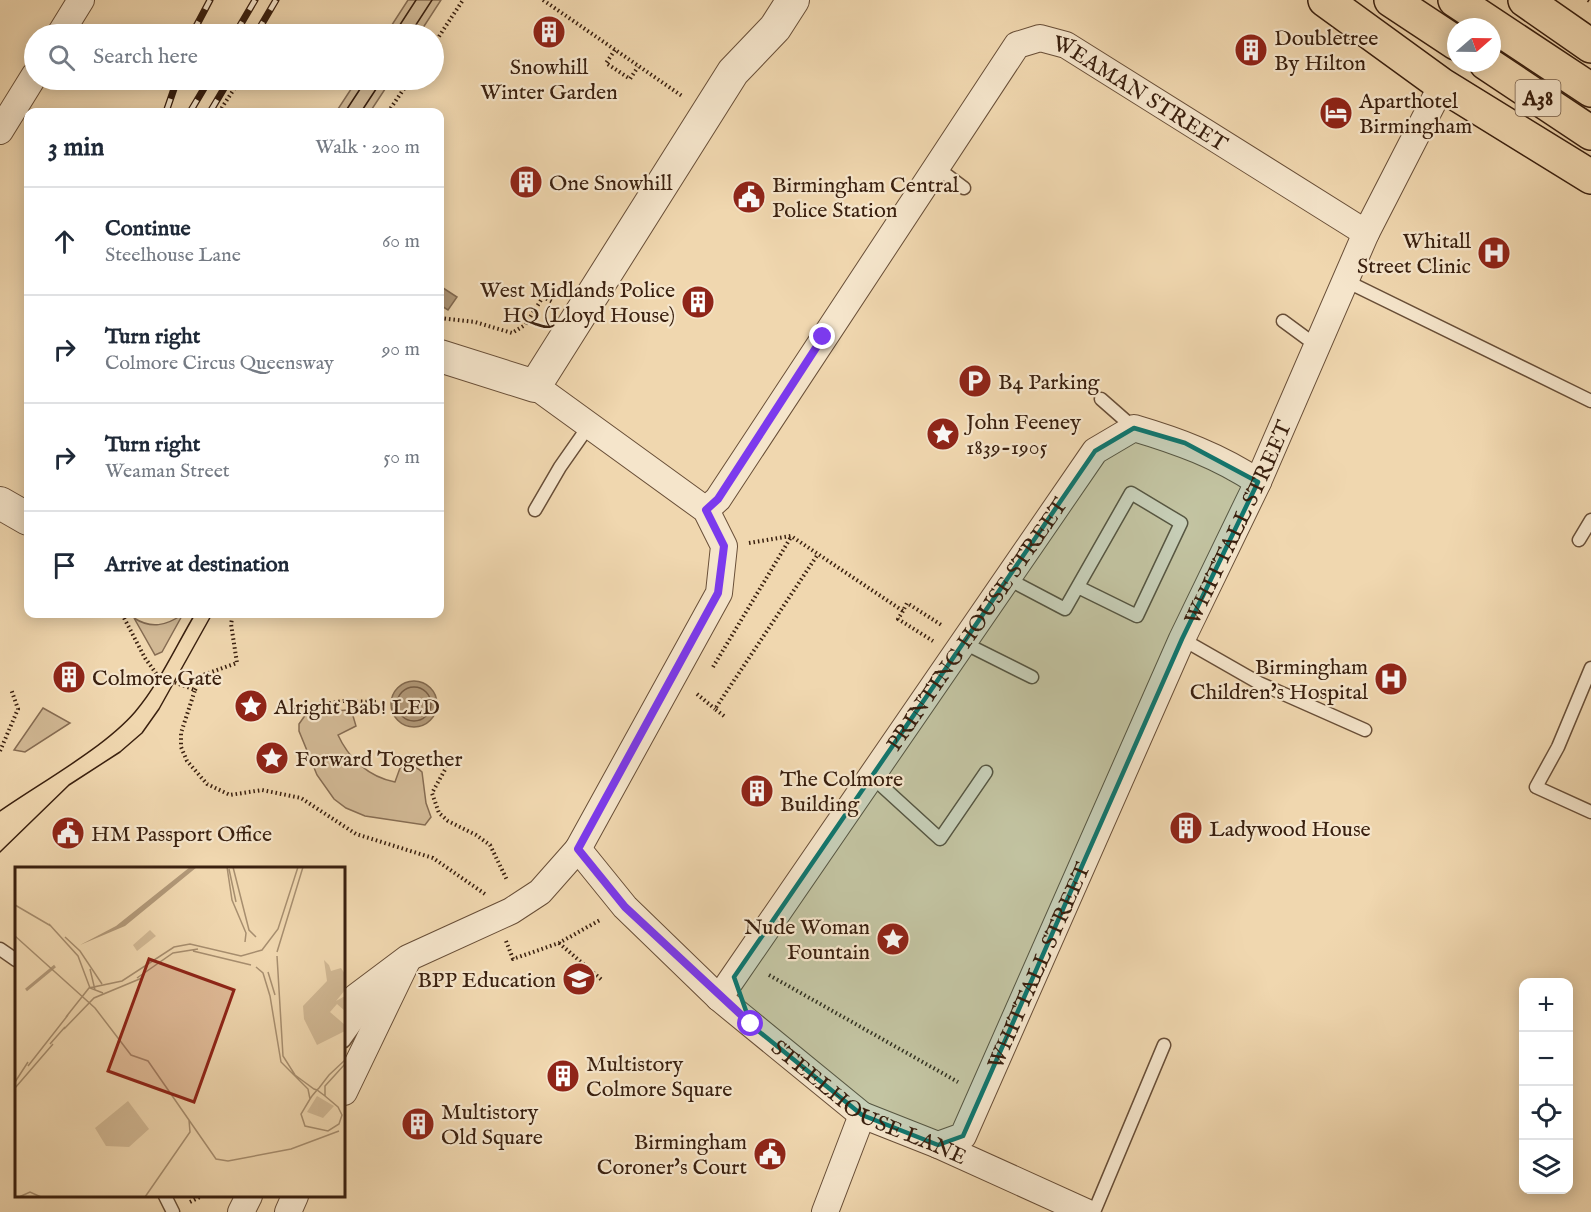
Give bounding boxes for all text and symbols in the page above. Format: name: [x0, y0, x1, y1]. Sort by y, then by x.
building icon: Snowhill Winter Garden: [531, 14, 567, 50]
north arrow: [1447, 18, 1501, 72]
search box: [24, 24, 444, 90]
place label: Doubletree By Hilton: [1274, 25, 1378, 78]
street label: WEAMAN STREET: [1050, 30, 1232, 159]
building icon: Doubletree By Hilton: [1233, 32, 1269, 68]
icon: search: [45, 41, 78, 74]
text: Search here: [93, 43, 198, 71]
place label: Snowhill Winter Garden: [480, 54, 618, 107]
road number: A38: [1516, 80, 1560, 116]
place label: Aparthotel Birmingham: [1358, 88, 1472, 141]
hotel icon: Aparthotel Birmingham: [1318, 95, 1354, 131]
text: 3 min: [48, 131, 104, 164]
text: Walk · 200 m: [315, 135, 420, 160]
building icon: One Snowhill: [508, 164, 544, 200]
place label: One Snowhill: [549, 170, 672, 198]
place label: Birmingham Central Police Station: [772, 172, 959, 225]
public building icon: Birmingham Central Police Station: [731, 179, 767, 215]
text: Continue: [105, 215, 191, 243]
icon: ahead: [48, 225, 81, 258]
place label: Whitall Street Clinic: [1357, 228, 1471, 281]
text: 60 m: [382, 229, 420, 254]
hospital icon: Whitall Street Clinic: [1476, 235, 1512, 271]
text: Steelhouse Lane: [105, 243, 241, 268]
place label: West Midlands Police HQ (Lloyd House): [480, 277, 675, 330]
building icon: West Midlands Police HQ (Lloyd House): [680, 284, 716, 320]
text: Turn right: [105, 323, 200, 351]
route end: [809, 323, 835, 349]
icon: right: [48, 333, 81, 366]
text: 90 m: [382, 337, 420, 362]
text: Colmore Circus Queensway: [105, 351, 334, 376]
parking icon: B4 Parking: [957, 363, 993, 399]
place label: B4 Parking: [998, 369, 1101, 397]
place label: John Feeney 1839-1905: [963, 409, 1081, 462]
place icon: John Feeney 1839-1905: [925, 416, 961, 452]
street label: WHITTALL STREET: [1179, 416, 1299, 630]
text: Turn right: [105, 431, 200, 459]
icon: right: [48, 441, 81, 474]
text: 50 m: [383, 445, 420, 470]
text: Weaman Street: [105, 459, 230, 484]
street label: PRINTING HOUSE STREET: [881, 493, 1075, 757]
icon: arrive: [48, 549, 81, 582]
text: Arrive at destination: [105, 551, 289, 579]
place label: Birmingham Children's Hospital: [1190, 654, 1368, 707]
building icon: Colmore Gate: [51, 659, 87, 695]
hospital icon: Birmingham Children's Hospital: [1373, 661, 1409, 697]
place label: Colmore Gate: [92, 665, 222, 693]
place icon: Alright Bab! LED: [233, 688, 269, 724]
place label: Alright Bab! LED: [273, 694, 440, 722]
place icon: Forward Together: [254, 740, 290, 776]
place label: Forward Together: [295, 746, 463, 774]
place label: The Colmore Building: [780, 766, 903, 819]
building icon: The Colmore Building: [739, 773, 775, 809]
building icon: Ladywood House: [1168, 810, 1204, 846]
public building icon: HM Passport Office: [50, 815, 86, 851]
place label: Ladywood House: [1209, 816, 1371, 844]
place label: HM Passport Office: [91, 821, 272, 849]
street label: WHITTALL STREET: [982, 859, 1098, 1074]
inset map: [15, 867, 345, 1197]
place label: Nude Woman Fountain: [744, 914, 870, 967]
place icon: Nude Woman Fountain: [875, 921, 911, 957]
school or university icon: BPP Education: [561, 961, 597, 997]
place label: BPP Education: [417, 967, 556, 995]
map controls: [1519, 978, 1573, 1194]
button: +: [1519, 978, 1573, 1032]
route start: [737, 1010, 763, 1036]
button: −: [1519, 1032, 1573, 1086]
street label: STEELHOUSE LANE: [765, 1034, 971, 1172]
place label: Multistory Colmore Square: [586, 1051, 732, 1104]
building icon: Multistory Colmore Square: [545, 1058, 581, 1094]
button: locate: [1519, 1086, 1573, 1140]
place label: Multistory Old Square: [441, 1099, 543, 1152]
building icon: Multistory Old Square: [400, 1106, 436, 1142]
place label: Birmingham Coroner's Court: [597, 1129, 747, 1182]
public building icon: Birmingham Coroner's Court: [752, 1136, 788, 1172]
button: layers: [1519, 1140, 1573, 1194]

